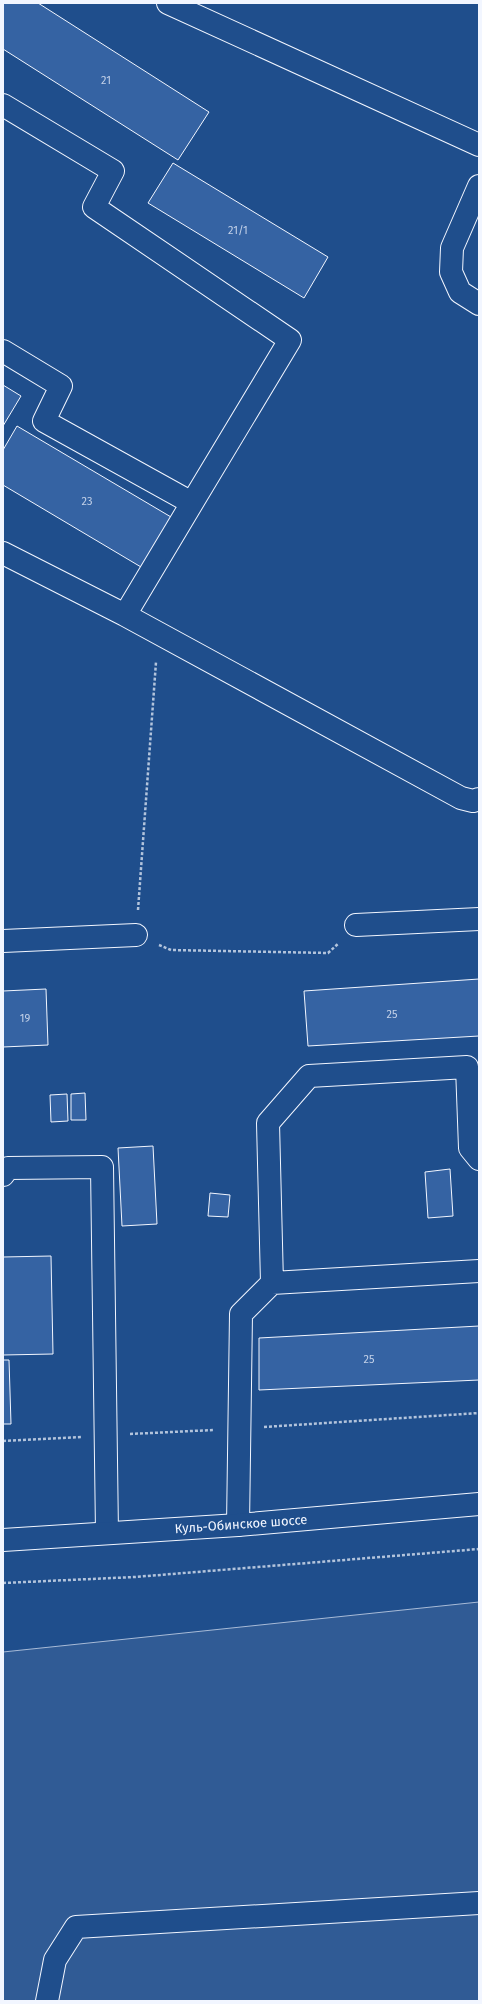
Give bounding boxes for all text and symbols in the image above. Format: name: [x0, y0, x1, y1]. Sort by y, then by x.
house number: 21: [101, 74, 111, 87]
house number: 21/1: [228, 224, 248, 237]
house number: 23: [82, 495, 92, 508]
house number: 25: [387, 1008, 398, 1021]
house number: 19: [20, 1012, 30, 1025]
house number: 25: [364, 1353, 375, 1366]
street label: Куль-Обинское шоссе: [174, 1512, 308, 1536]

